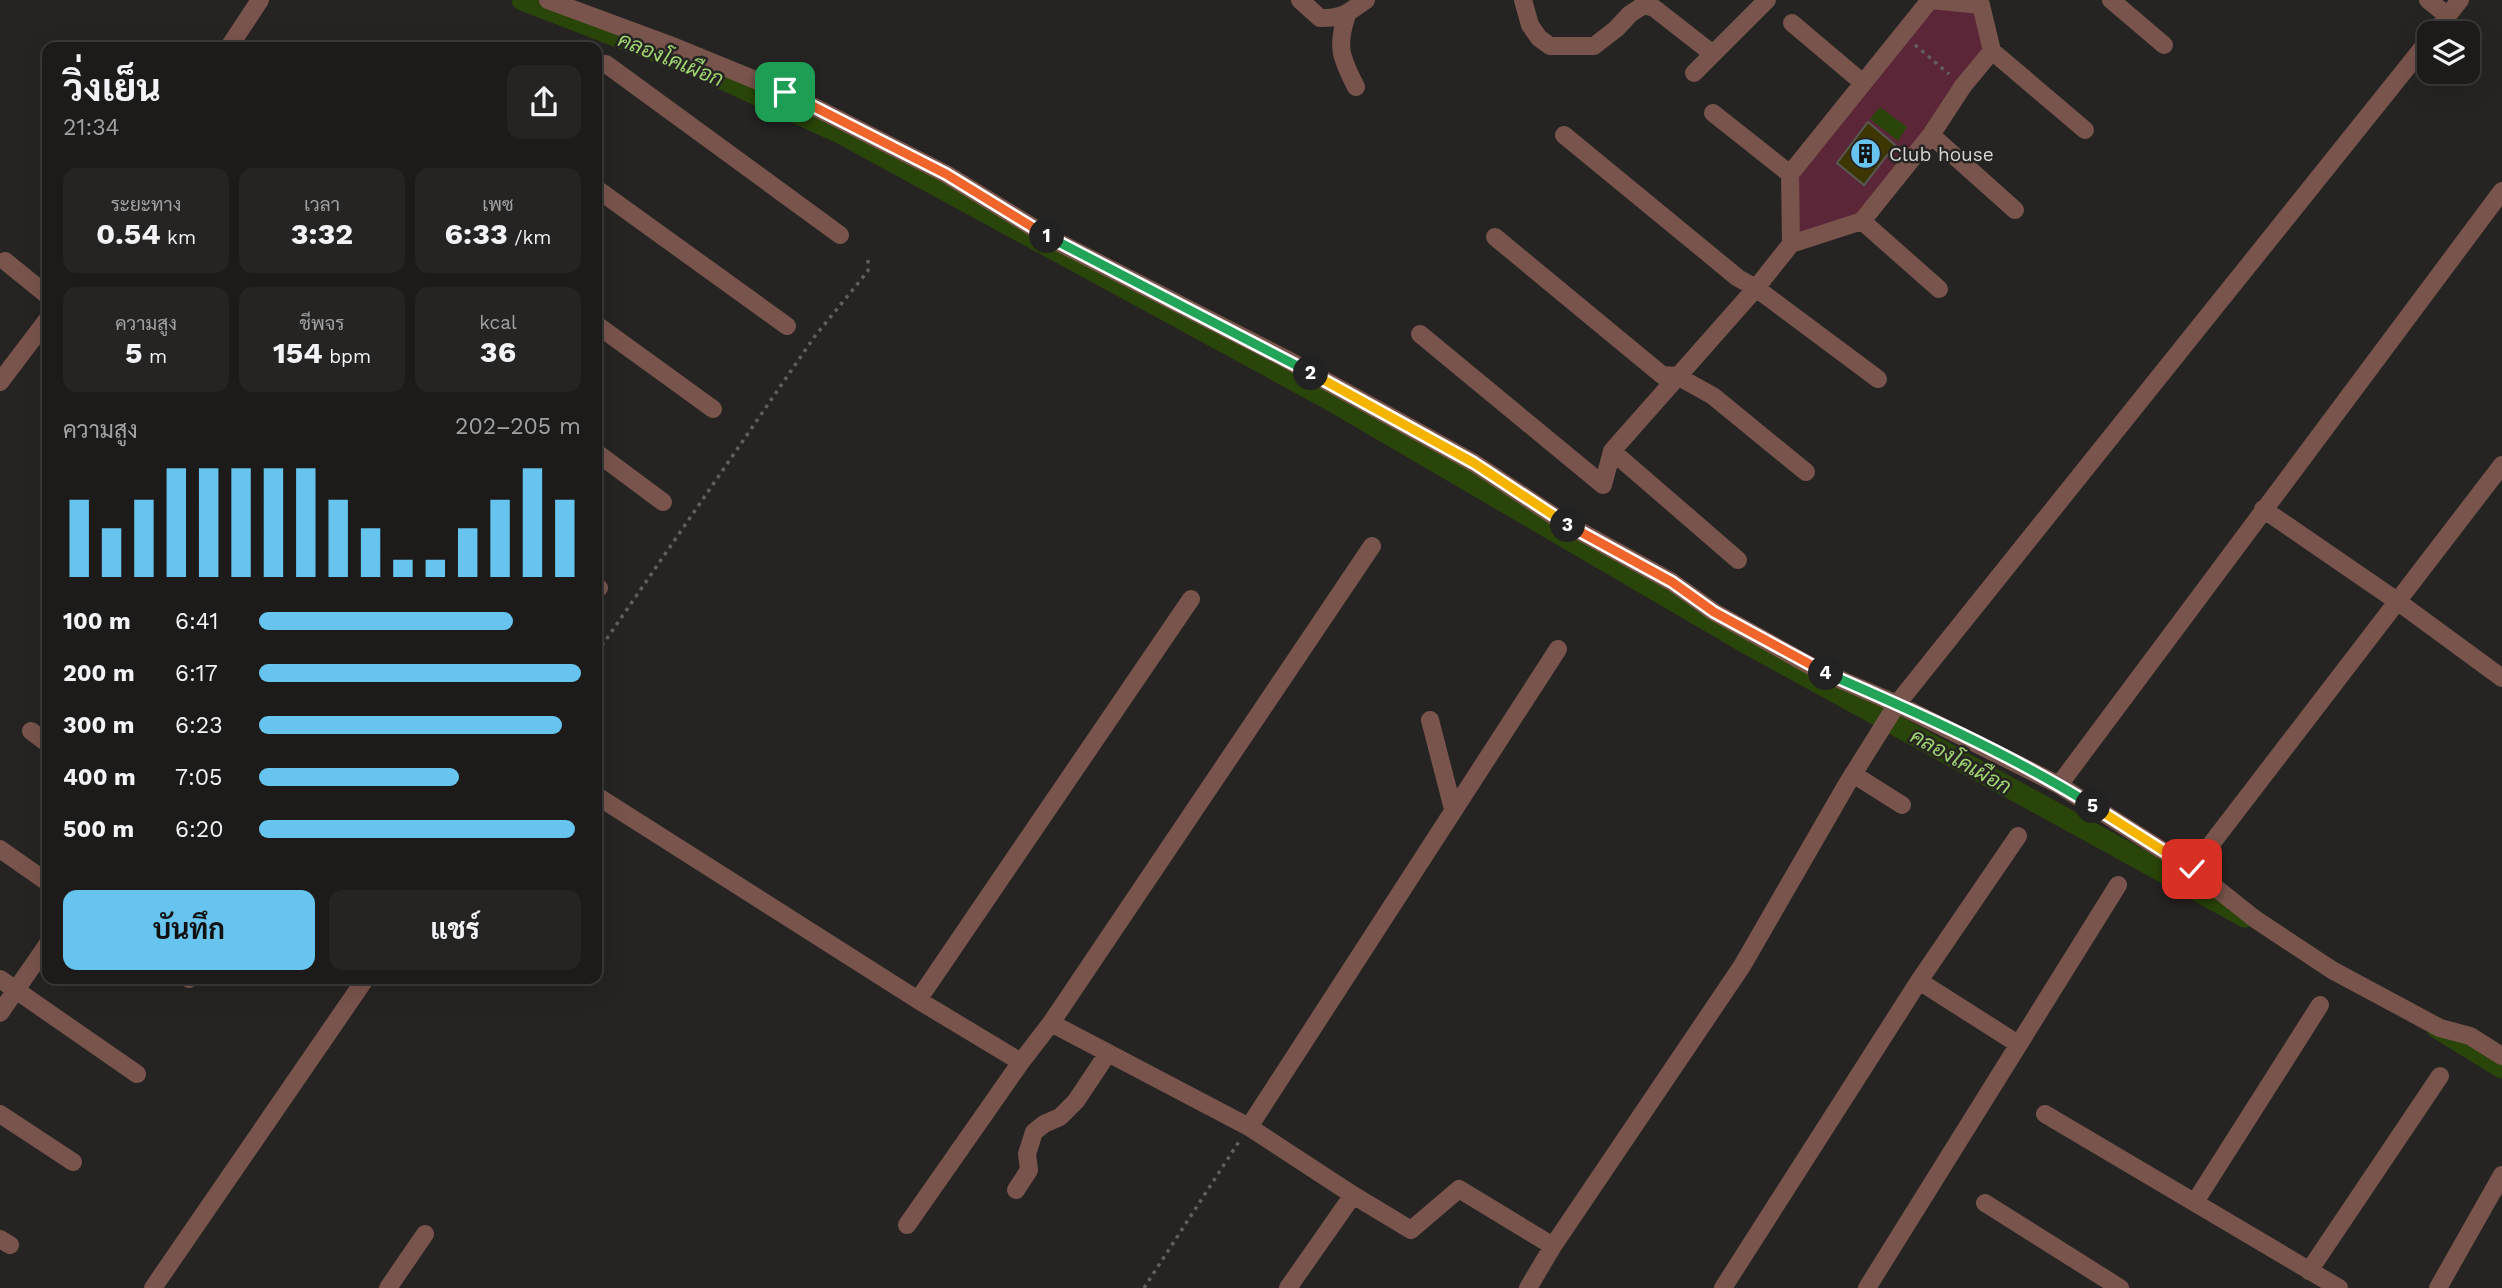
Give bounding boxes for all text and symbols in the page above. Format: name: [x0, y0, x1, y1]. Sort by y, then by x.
map controls: [2417, 21, 2480, 84]
button: layers: [2417, 21, 2480, 84]
water label: คลองโคเผือก: [615, 27, 727, 91]
pin: [755, 62, 815, 122]
button: share: [507, 65, 581, 139]
text: วิ่งเย็น: [63, 66, 161, 110]
icon: arrive: [766, 73, 804, 111]
text: 21:34: [63, 114, 120, 141]
building icon: Club house: [1849, 137, 1883, 171]
place label: Club house: [1889, 143, 1994, 166]
text: ระยะทาง: [111, 193, 181, 216]
text: เวลา: [304, 193, 340, 216]
text: เพซ: [482, 193, 514, 216]
text: 0.54: [96, 216, 161, 251]
text: 3:32: [291, 216, 353, 251]
text: 6:33: [445, 216, 508, 251]
pin: 1: [1030, 218, 1064, 254]
text: 1: [1042, 224, 1051, 247]
text: km: [161, 226, 196, 249]
text: /km: [508, 226, 551, 249]
text: kcal: [479, 311, 517, 334]
text: ความสูง: [115, 312, 177, 335]
text: ชีพจร: [300, 312, 344, 335]
text: 36: [480, 334, 516, 369]
text: 5: [125, 335, 142, 370]
text: 154: [273, 335, 323, 370]
text: m: [142, 345, 167, 368]
text: bpm: [323, 345, 371, 368]
pin: 2: [1294, 356, 1328, 390]
text: 2: [1305, 361, 1316, 384]
text: 202–205 m: [455, 413, 581, 440]
text: ความสูง: [63, 417, 138, 444]
pin: 3: [1550, 508, 1586, 542]
text: 3: [1562, 513, 1573, 536]
text: 100 m: [63, 608, 131, 635]
text: 6:41: [175, 608, 218, 635]
pin: 4: [1808, 656, 1843, 690]
text: 200 m: [63, 660, 135, 687]
text: 6:17: [175, 660, 218, 687]
text: 4: [1819, 661, 1832, 684]
text: 300 m: [63, 712, 134, 739]
text: 6:23: [175, 712, 223, 739]
water label: คลองโคเผือก: [1906, 723, 2016, 799]
text: 400 m: [63, 764, 136, 791]
text: 7:05: [175, 764, 222, 791]
pin: 5: [2076, 788, 2110, 824]
text: 5: [2087, 794, 2098, 817]
text: 500 m: [63, 816, 134, 843]
text: 6:20: [175, 816, 224, 843]
pin: [2162, 839, 2222, 899]
icon: check: [2173, 850, 2211, 888]
button: บันทึก: [63, 890, 315, 970]
button: แชร์: [329, 890, 581, 970]

